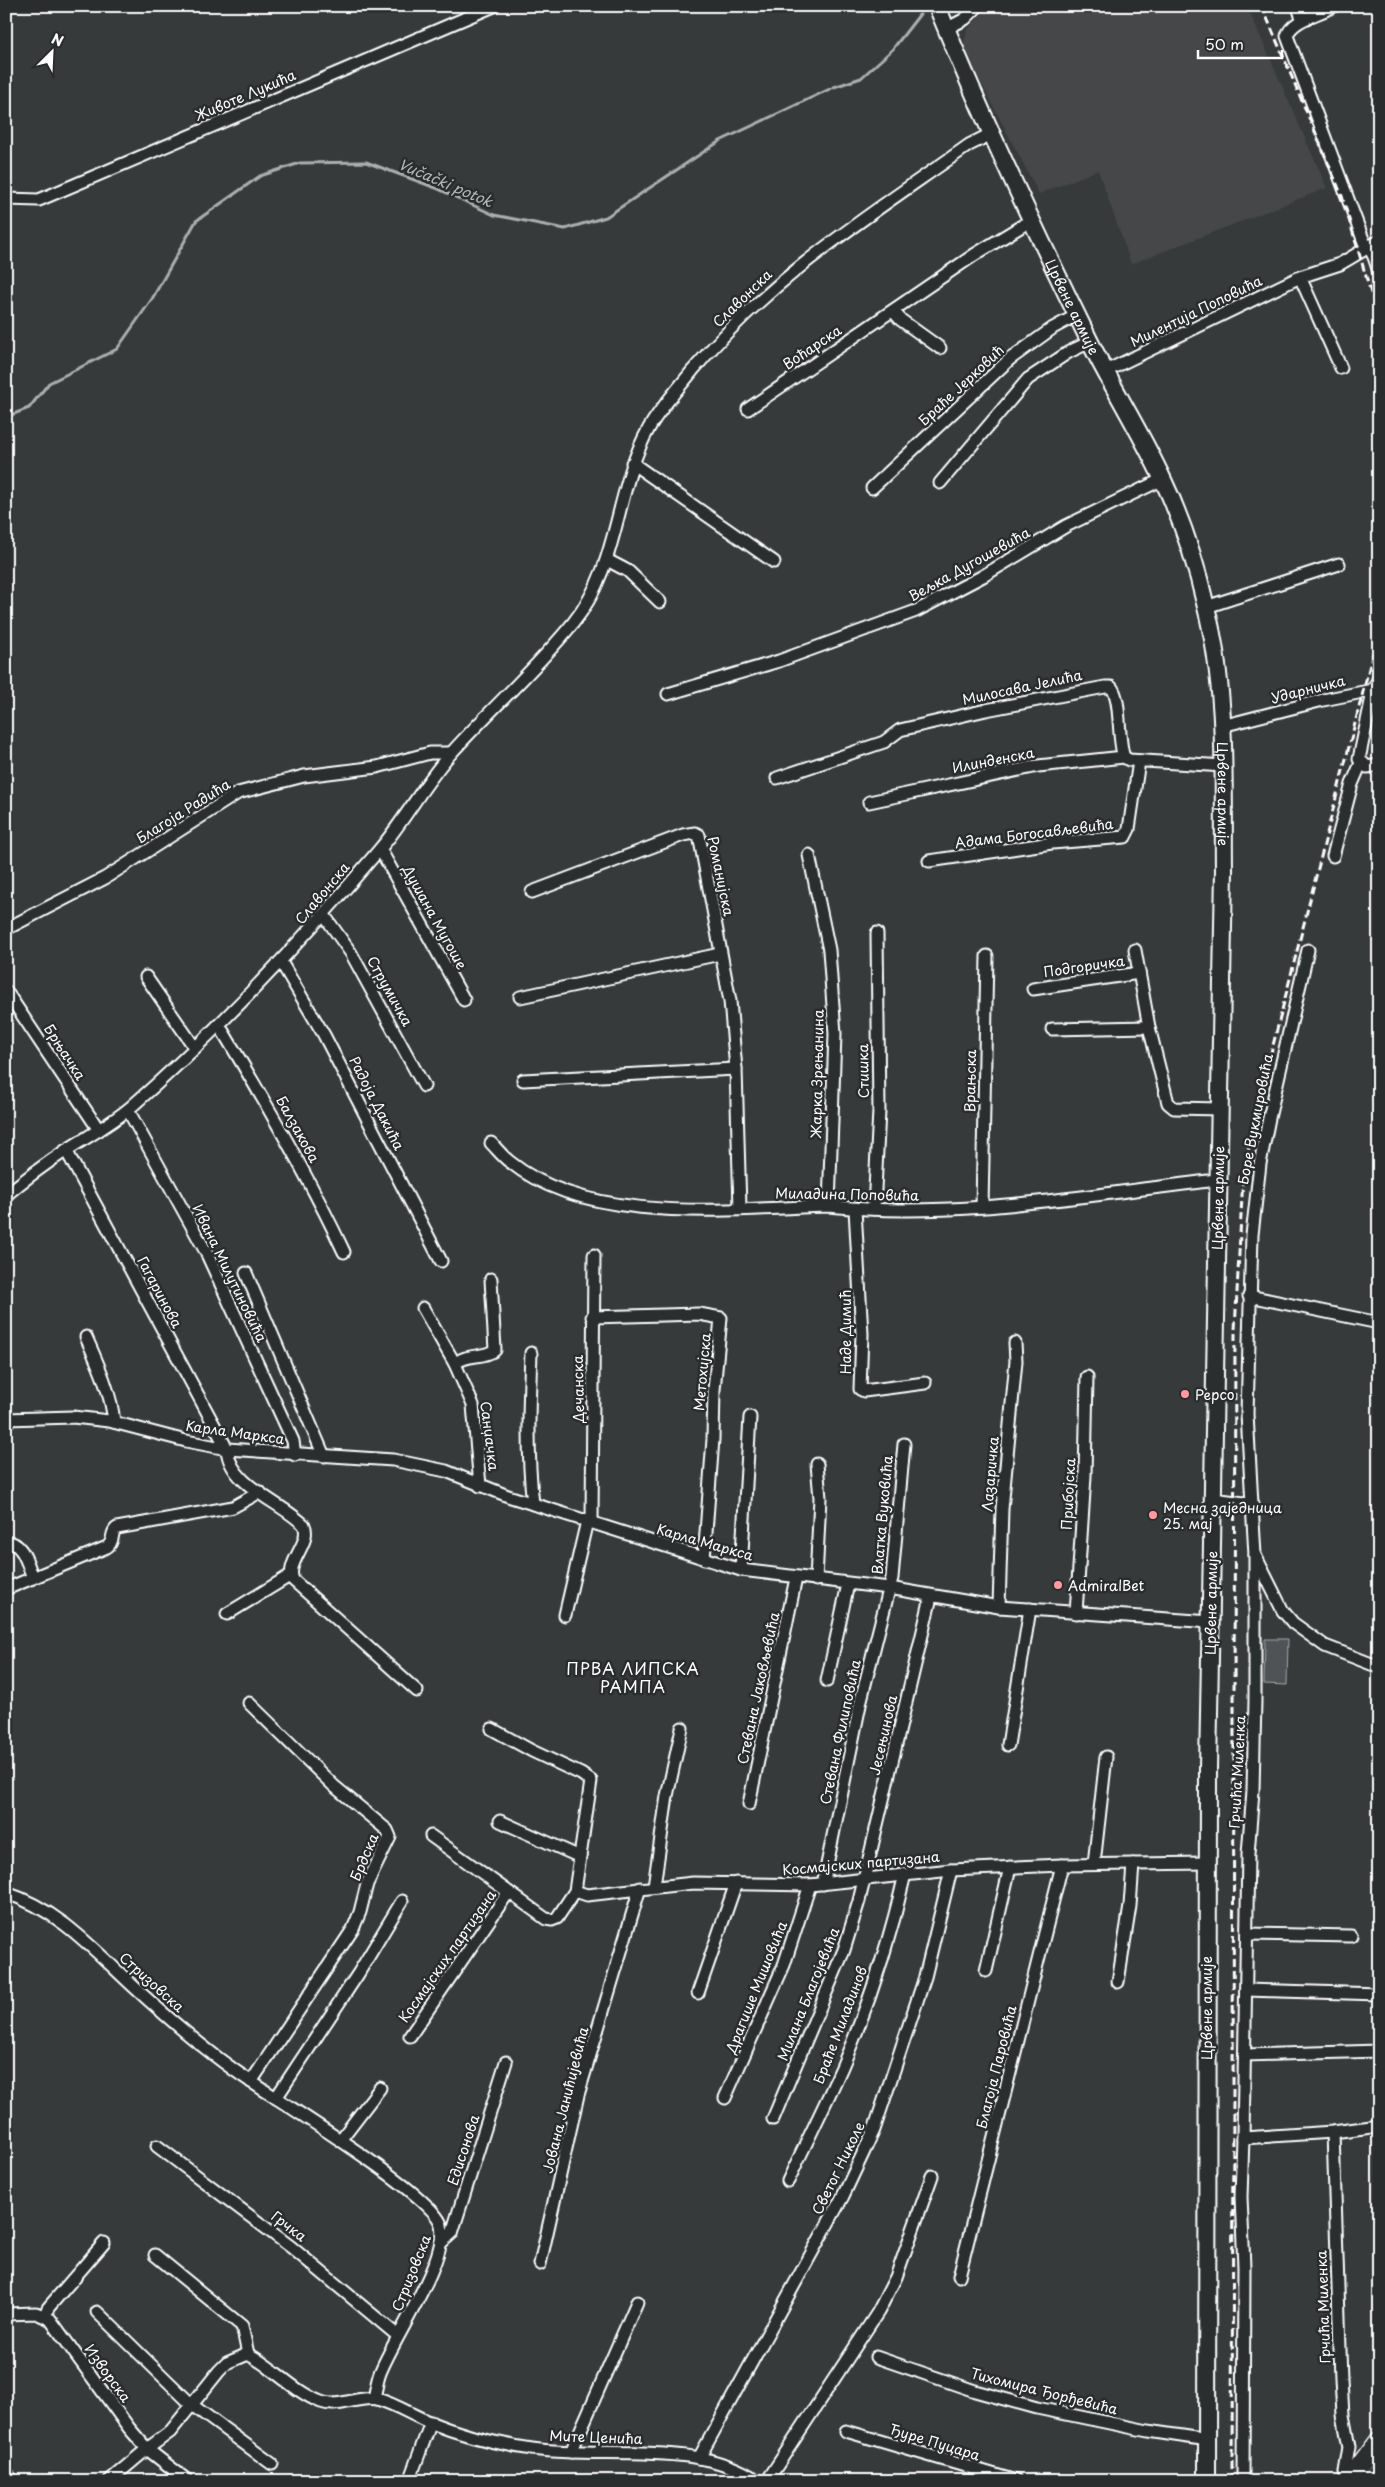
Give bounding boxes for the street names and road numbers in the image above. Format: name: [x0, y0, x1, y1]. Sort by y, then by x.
street label: Животе Лукића: [191, 64, 299, 126]
street label: Црвене армије: [1041, 255, 1105, 358]
street label: Славонска: [708, 264, 777, 332]
street label: Милентија Поповића: [1127, 270, 1266, 352]
street label: Воћарска: [778, 319, 846, 374]
street label: Браће Јерковић: [914, 340, 1008, 430]
street label: Вељка Дугошевића: [904, 522, 1034, 606]
street label: Милосава Јелића: [960, 664, 1084, 710]
street label: Ударничка: [1269, 670, 1347, 708]
street label: Илинденска: [950, 742, 1036, 778]
street label: Црвене армије: [1213, 742, 1234, 846]
street label: Благоја Радића: [132, 774, 234, 848]
street label: Адама Богосављевића: [954, 813, 1115, 853]
street label: Романијска: [702, 834, 740, 918]
street label: Славонска: [290, 857, 354, 929]
street label: Душана Мугоше: [397, 860, 473, 973]
street label: Подгоричка: [1042, 950, 1126, 982]
street label: Струмичка: [362, 952, 418, 1030]
street label: Жарка Зрењанина: [805, 1009, 829, 1139]
street label: Брњачка: [39, 1020, 91, 1084]
street label: Стишка: [852, 1043, 874, 1098]
street label: Врањска: [959, 1049, 981, 1113]
street label: Радоја Дакића: [344, 1052, 410, 1154]
street label: Боре Вукмировића: [1232, 1052, 1278, 1186]
street label: Балзакова: [271, 1092, 325, 1166]
street label: Црвене армије: [1207, 1146, 1229, 1250]
street label: Миладина Поповића: [775, 1182, 919, 1206]
street label: Ивана Милутиновића: [187, 1200, 273, 1346]
street label: Гагаринова: [132, 1252, 188, 1332]
street label: Наде Димић: [835, 1290, 856, 1374]
street label: Метохијска: [688, 1332, 716, 1412]
street label: Дечанска: [567, 1355, 589, 1424]
street label: Санџачка: [475, 1400, 505, 1472]
street label: Карла Маркса: [184, 1415, 286, 1449]
street label: Лазаричка: [976, 1435, 1004, 1512]
street label: Влатка Вуковића: [866, 1454, 898, 1576]
street label: Прибојска: [1056, 1457, 1080, 1530]
street label: Карла Маркса: [654, 1518, 756, 1566]
street label: Црвене армије: [1200, 1551, 1222, 1655]
street label: Стевана Јаковљевића: [732, 1610, 784, 1766]
street label: Стевана Филиповића: [814, 1657, 866, 1806]
street label: Јесењинова: [864, 1693, 902, 1777]
street label: Грчића Миленка: [1224, 1715, 1250, 1829]
street label: Брдска: [345, 1830, 383, 1884]
street label: Космајских партизана: [781, 1846, 941, 1880]
street label: Космајских партизана: [393, 1885, 501, 2027]
street label: Драгише Мишовића: [719, 1918, 792, 2057]
street label: Милана Благојевића: [772, 1924, 844, 2064]
street label: Стризовска: [115, 1947, 189, 2017]
street label: Црвене армије: [1196, 1956, 1217, 2060]
street label: Браће Миладинов: [808, 1963, 872, 2087]
street label: Благоја Паровића: [971, 2003, 1022, 2131]
street label: Јована Јанићијевића: [537, 2024, 593, 2176]
street label: Едисонова: [442, 2112, 484, 2188]
street label: Светог Николе: [806, 2118, 870, 2218]
street label: Грчка: [267, 2206, 311, 2246]
street label: Стризовска: [386, 2231, 436, 2314]
street label: Грчића Миленка: [1311, 2250, 1335, 2364]
street label: Изворска: [80, 2340, 136, 2407]
street label: Тихомира Ђорђевића: [968, 2363, 1120, 2420]
street label: Ђуре Пуцара: [887, 2418, 983, 2466]
street label: Мите Ценића: [549, 2425, 643, 2449]

